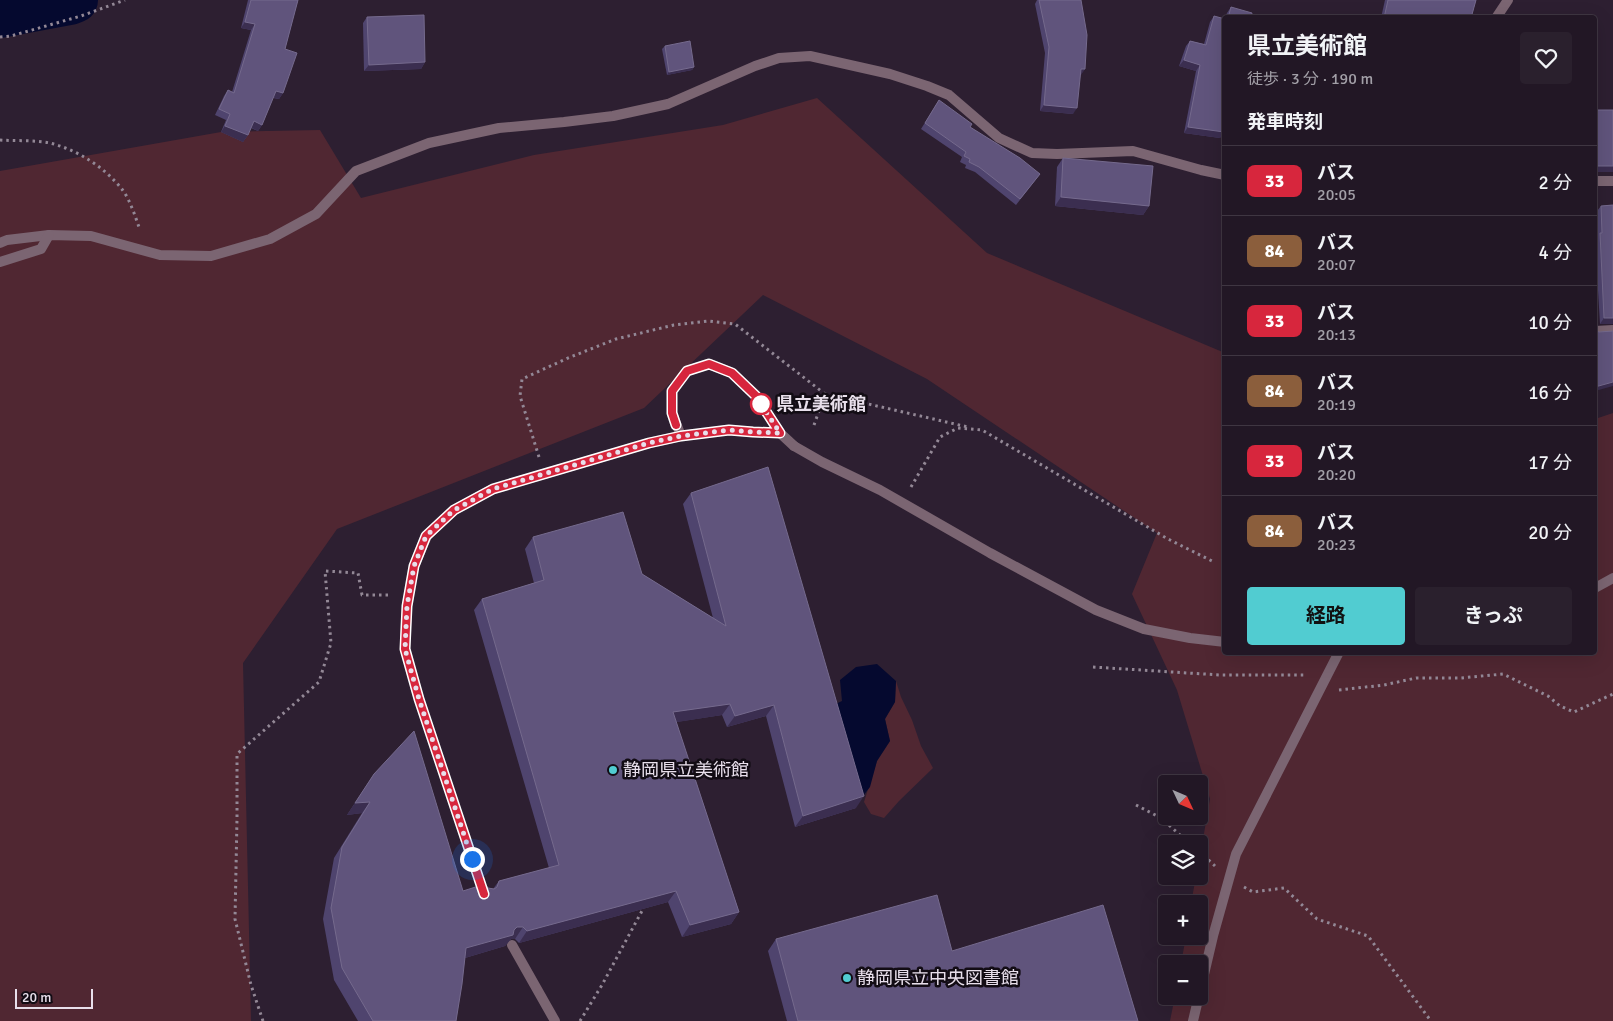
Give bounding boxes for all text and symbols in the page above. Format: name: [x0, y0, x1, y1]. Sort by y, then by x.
text: 県立美術館: [1247, 31, 1367, 61]
button: heart: [1520, 32, 1572, 84]
text: 徒歩 · 3 分 · 190 m: [1247, 69, 1373, 89]
text: 発車時刻: [1247, 110, 1323, 134]
text: バス: [1317, 161, 1355, 185]
text: 33: [1265, 170, 1284, 192]
text: 2 分: [1539, 171, 1572, 195]
text: 20:05: [1317, 185, 1356, 205]
text: バス: [1317, 231, 1355, 255]
text: 84: [1265, 240, 1284, 262]
text: 4 分: [1539, 241, 1572, 265]
text: 20:07: [1317, 255, 1356, 275]
text: バス: [1317, 301, 1355, 325]
text: 33: [1265, 310, 1284, 332]
text: 10 分: [1528, 311, 1572, 335]
text: 20:13: [1317, 325, 1356, 345]
text: バス: [1317, 371, 1355, 395]
text: 84: [1265, 380, 1284, 402]
text: 16 分: [1528, 381, 1572, 405]
marker: 県立美術館: [750, 393, 772, 415]
place label: 県立美術館: [776, 393, 866, 415]
text: 20:19: [1317, 395, 1356, 415]
text: バス: [1317, 441, 1355, 465]
text: 33: [1265, 450, 1284, 472]
text: 17 分: [1528, 451, 1572, 475]
text: 20:20: [1317, 465, 1356, 485]
text: バス: [1317, 511, 1355, 535]
text: 84: [1265, 520, 1284, 542]
text: 20 分: [1528, 521, 1572, 545]
text: 20:23: [1317, 535, 1356, 555]
button: 経路: [1247, 587, 1405, 645]
button: きっぷ: [1415, 587, 1572, 645]
place label: 静岡県立美術館: [623, 759, 749, 781]
marker: 静岡県立美術館: [607, 764, 619, 776]
north arrow: [1158, 775, 1208, 825]
map controls: [1158, 775, 1208, 1005]
button: layers: [1158, 835, 1208, 885]
your location: [460, 847, 485, 872]
button: +: [1158, 895, 1208, 945]
button: −: [1158, 955, 1208, 1005]
place label: 静岡県立中央図書館: [857, 967, 1019, 989]
marker: 静岡県立中央図書館: [841, 972, 853, 984]
scale bar: [15, 986, 92, 1009]
text: 20 m: [22, 989, 51, 1006]

